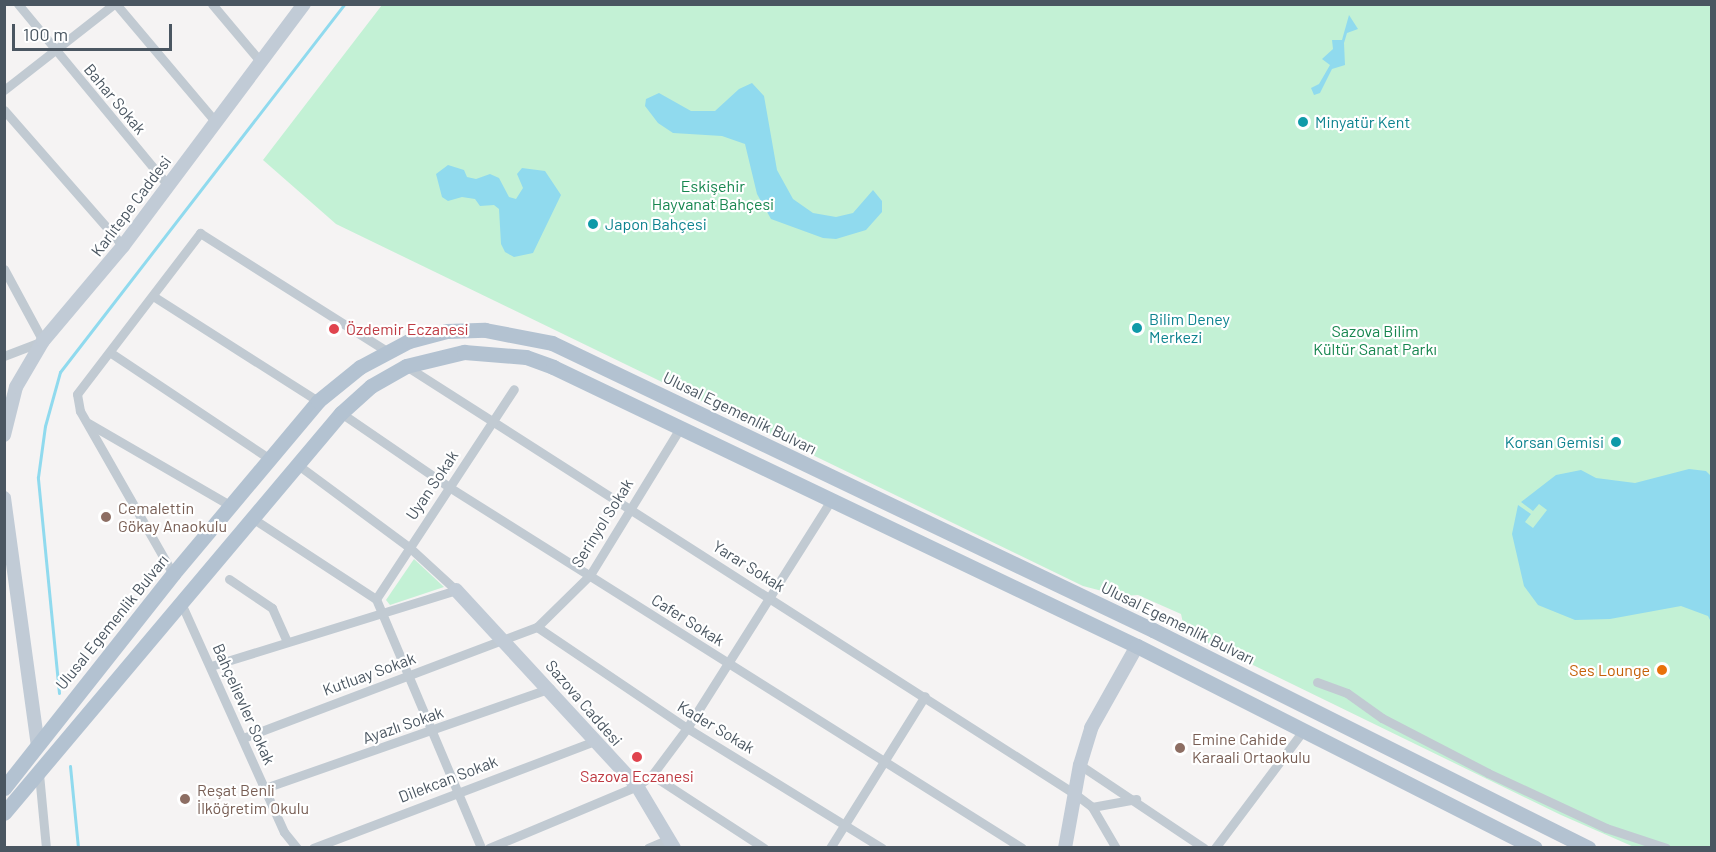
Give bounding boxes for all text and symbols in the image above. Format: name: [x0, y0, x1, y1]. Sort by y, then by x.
scale bar: [15, 12, 176, 50]
text: 100 m: [23, 23, 68, 45]
street label: Bahar Sokak: [80, 60, 150, 138]
place label: Minyatür Kent: [1315, 112, 1410, 132]
marker: Minyatür Kent: [1296, 115, 1310, 129]
street label: Karlıtepe Caddesi: [87, 152, 175, 260]
park label: Eskişehir Hayvanat Bahçesi: [652, 176, 774, 214]
place label: Japon Bahçesi: [605, 214, 707, 234]
marker: Japon Bahçesi: [586, 217, 600, 231]
place label: Bilim Deney Merkezi: [1149, 309, 1230, 347]
place label: Özdemir Eczanesi: [346, 319, 469, 339]
marker: Bilim Deney Merkezi: [1130, 321, 1144, 335]
park label: Sazova Bilim Kültür Sanat Parkı: [1313, 321, 1437, 359]
marker: Özdemir Eczanesi: [327, 322, 341, 336]
street label: Ulusal Egemenlik Bulvarı: [660, 367, 820, 459]
place label: Korsan Gemisi: [1505, 432, 1604, 452]
marker: Korsan Gemisi: [1609, 435, 1623, 449]
street label: Uyan Sokak: [402, 447, 462, 523]
street label: Serinyol Sokak: [567, 475, 637, 571]
place label: Cemalettin Gökay Anaokulu: [118, 498, 227, 536]
marker: Cemalettin Gökay Anaokulu: [99, 510, 113, 524]
street label: Yarar Sokak: [709, 536, 789, 596]
street label: Ulusal Egemenlik Bulvarı: [52, 551, 172, 693]
street label: Ulusal Egemenlik Bulvarı: [1098, 577, 1258, 669]
street label: Cafer Sokak: [648, 590, 728, 650]
street label: Bahçelievler Sokak: [209, 640, 279, 768]
street label: Kutluay Sokak: [320, 648, 418, 700]
street label: Sazova Caddesi: [542, 656, 626, 750]
place label: Ses Lounge: [1569, 660, 1650, 680]
marker: Ses Lounge: [1655, 663, 1669, 677]
street label: Kader Sokak: [674, 697, 758, 757]
street label: Ayazlı Sokak: [360, 702, 446, 748]
place label: Emine Cahide Karaali Ortaokulu: [1192, 729, 1311, 767]
marker: Emine Cahide Karaali Ortaokulu: [1173, 741, 1187, 755]
marker: Sazova Eczanesi: [630, 750, 644, 764]
street label: Dilekcan Sokak: [396, 751, 500, 807]
place label: Sazova Eczanesi: [580, 766, 694, 786]
place label: Reşat Benli İlköğretim Okulu: [197, 780, 309, 818]
marker: Reşat Benli İlköğretim Okulu: [178, 792, 192, 806]

